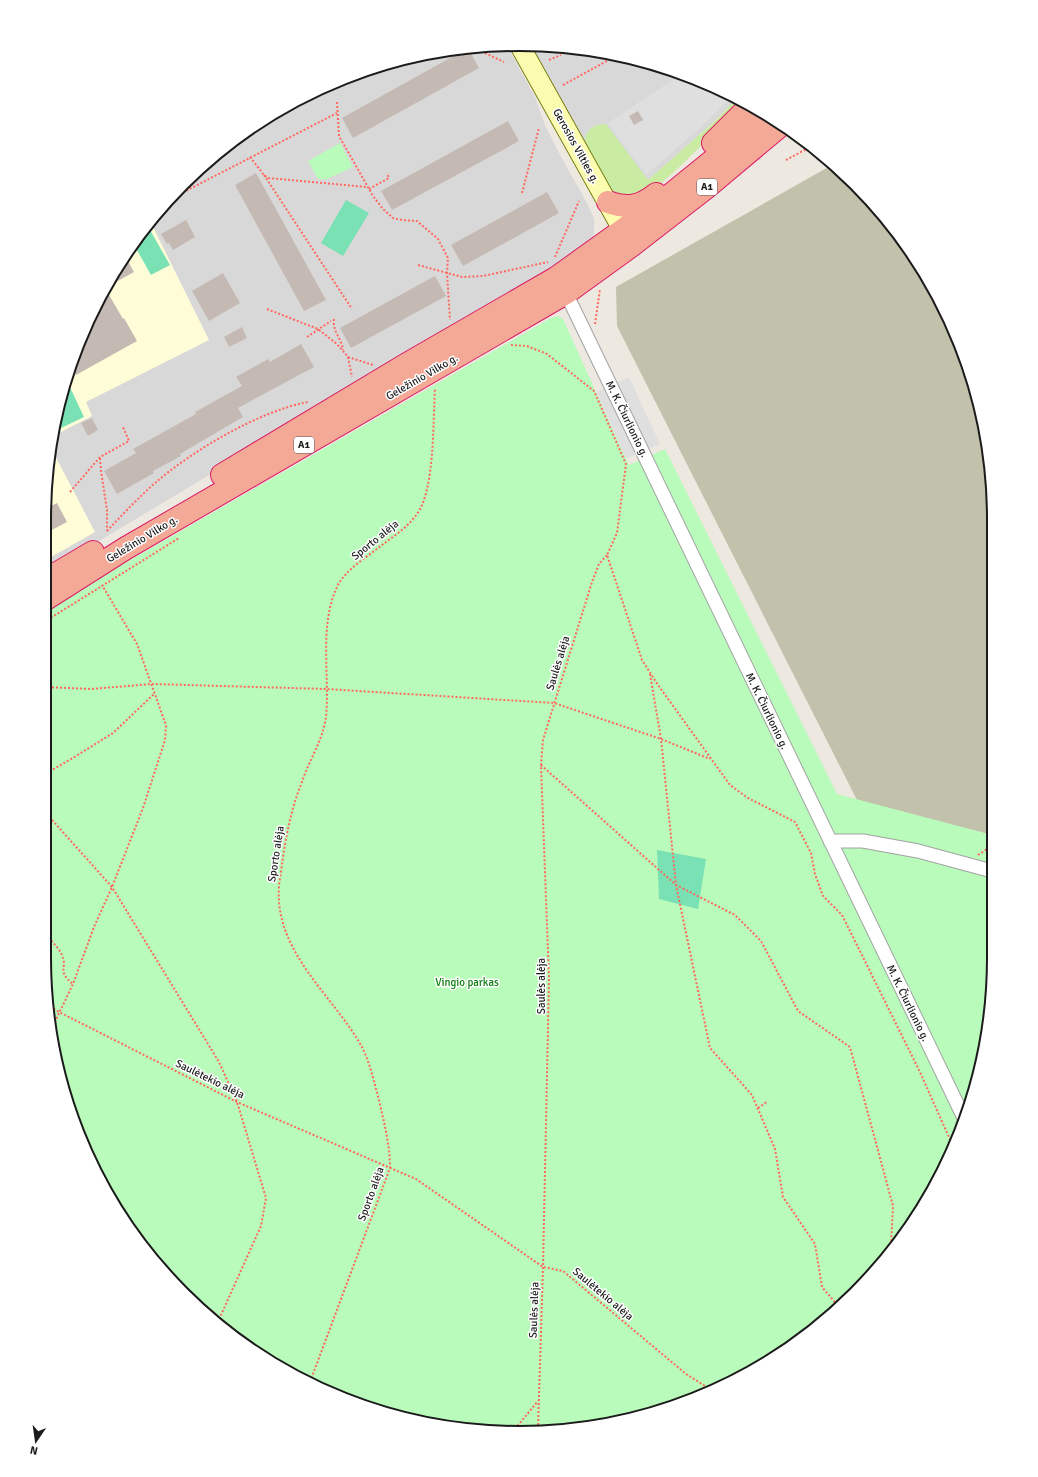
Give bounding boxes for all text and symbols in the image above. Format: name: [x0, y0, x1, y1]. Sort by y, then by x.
street label: Gerosios Vilties g.: [550, 106, 602, 186]
road number: A1: [697, 179, 717, 195]
street label: Geležinio Vilko g.: [384, 351, 460, 403]
street label: M. K. Čiurlionio g.: [603, 378, 652, 459]
road number: A1: [294, 437, 314, 453]
street label: Geležinio Vilko g.: [104, 513, 180, 565]
street label: Sporto alėja: [349, 517, 401, 563]
street label: Saulės alėja: [544, 634, 573, 692]
street label: M. K. Čiurlionio g.: [743, 670, 792, 751]
street label: Sporto alėja: [265, 825, 287, 883]
street label: Saulės alėja: [535, 957, 548, 1014]
street label: M. K. Čiurlionio g.: [884, 962, 933, 1043]
park label: Vingio parkas: [435, 976, 499, 989]
street label: Saulėtekio alėja: [173, 1057, 247, 1101]
street label: Sporto alėja: [355, 1165, 387, 1223]
street label: Saulėtekio alėja: [570, 1265, 636, 1323]
street label: Saulės alėja: [527, 1281, 541, 1338]
north arrow: [16, 1421, 56, 1461]
text: N: [29, 1443, 39, 1457]

